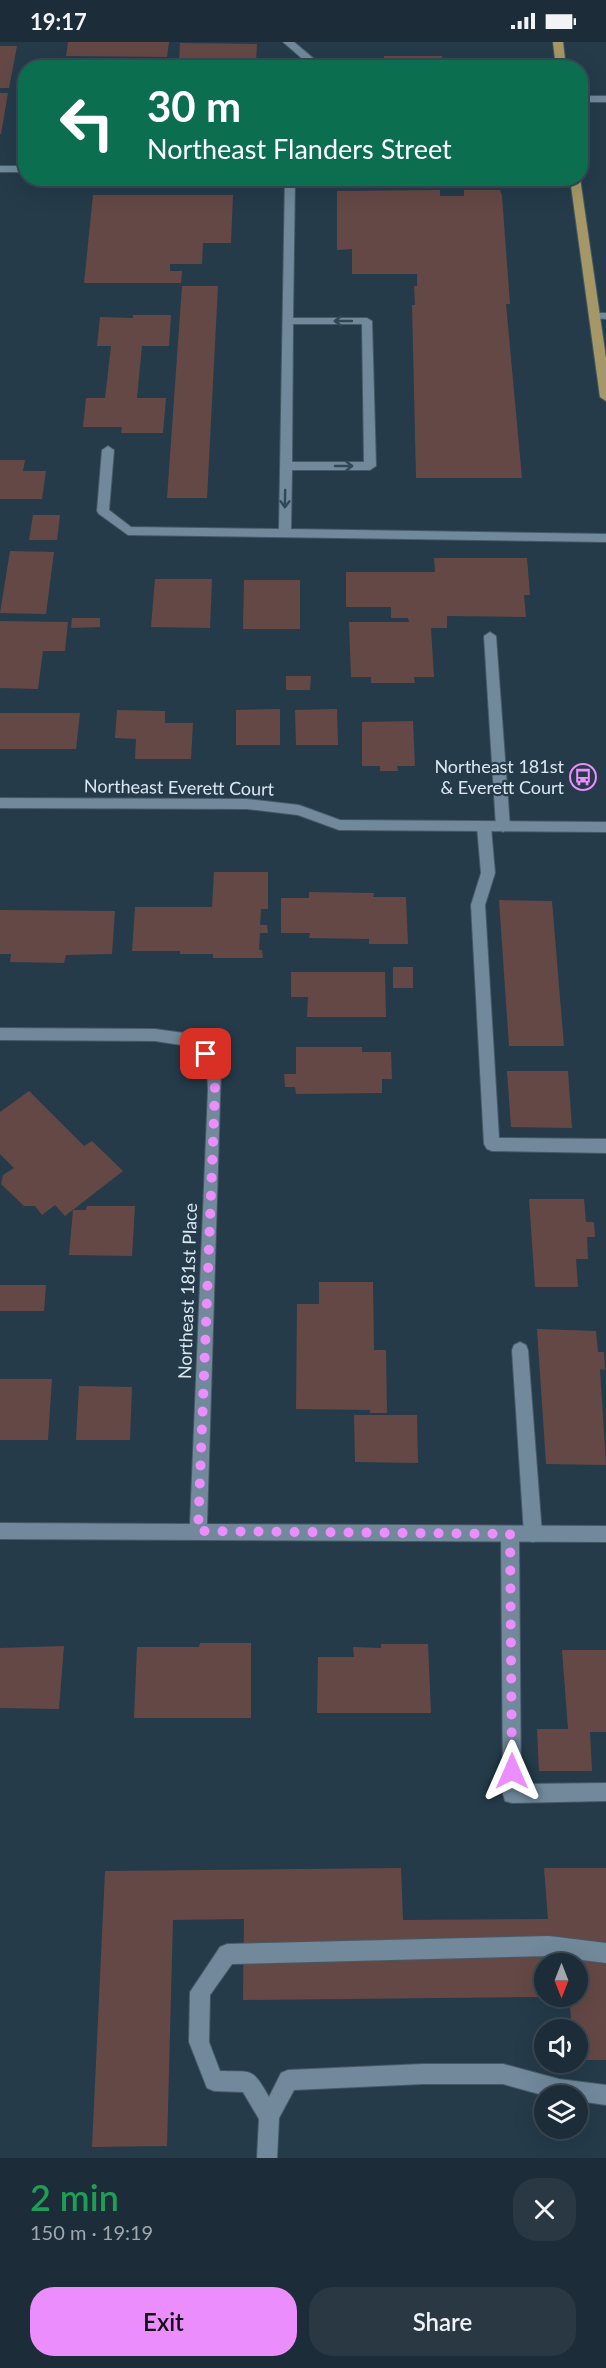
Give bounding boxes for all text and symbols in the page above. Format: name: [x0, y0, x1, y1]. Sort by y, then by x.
text: 19:17: [30, 8, 87, 35]
text: 30 m: [147, 81, 241, 131]
icon: left: [48, 84, 126, 162]
text: Northeast Flanders Street: [147, 132, 452, 165]
one-way arrow: [333, 315, 353, 327]
one-way arrow: [334, 460, 354, 472]
one-way arrow: [279, 489, 291, 509]
place label: Northeast 181st & Everett Court: [434, 755, 565, 798]
bus stop icon: Northeast 181st & Everett Court: [568, 762, 598, 792]
street label: Northeast Everett Court: [84, 774, 275, 800]
pin: [180, 1028, 231, 1079]
icon: arrive: [189, 1037, 222, 1070]
street label: Northeast 181st Place: [173, 1203, 201, 1379]
position arrow: [480, 1739, 544, 1803]
north arrow: [534, 1953, 588, 2007]
map controls: [534, 1953, 588, 2139]
button: sound: [534, 2019, 588, 2073]
button: layers: [534, 2085, 588, 2139]
text: 2 min: [30, 2175, 119, 2219]
button: close: [513, 2178, 576, 2241]
text: 150 m · 19:19: [30, 2220, 153, 2244]
button: Exit: [30, 2287, 297, 2356]
button: Share: [309, 2287, 576, 2356]

